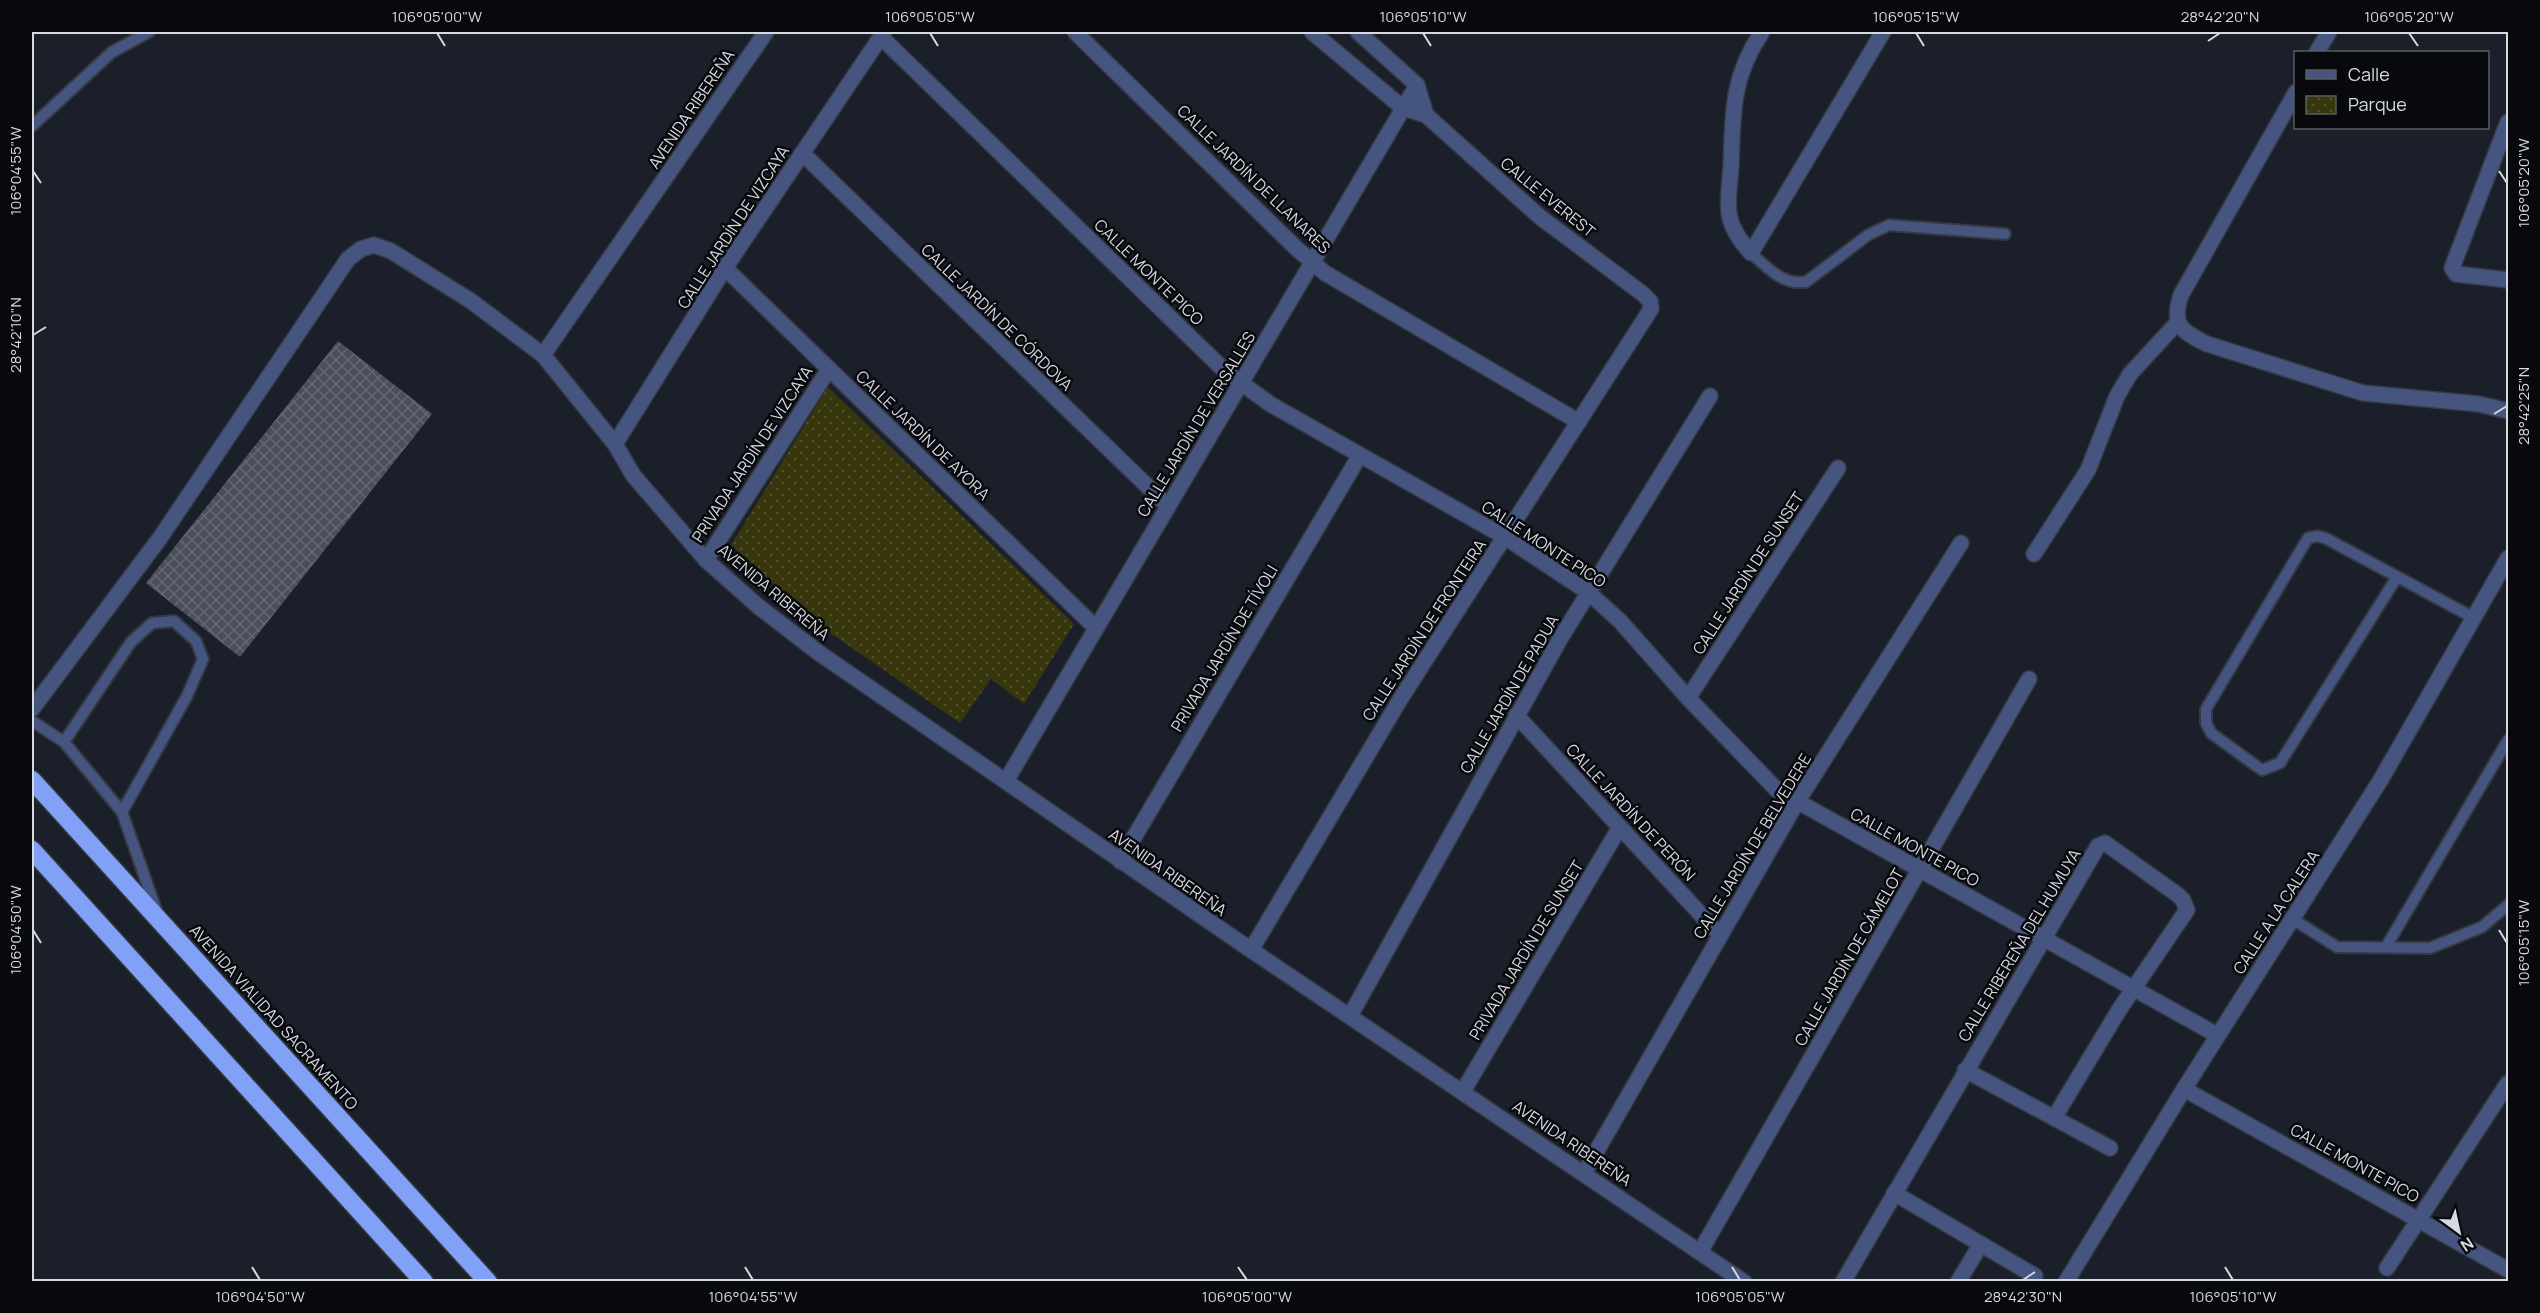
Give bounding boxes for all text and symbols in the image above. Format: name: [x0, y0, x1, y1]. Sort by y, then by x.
text: 106°05'00"W: [392, 6, 482, 27]
text: 106°05'05"W: [885, 6, 975, 27]
text: 106°05'10"W: [1380, 6, 1466, 27]
text: 106°05'15"W: [1873, 6, 1959, 27]
text: 28°42'20"N: [2181, 6, 2259, 27]
text: 106°05'20"W: [2364, 6, 2454, 27]
street label: AVENIDA RIBEREÑA: [643, 45, 739, 173]
legend: [2294, 51, 2489, 129]
text: Calle: [2348, 62, 2390, 86]
text: Parque: [2348, 92, 2407, 116]
street label: CALLE JARDÍN DE LLANARES: [1173, 100, 1336, 258]
text: 106°04'55"W: [5, 126, 26, 216]
text: 106°05'20"W: [2513, 138, 2534, 228]
street label: CALLE JARDÍN DE VIZCAYA: [672, 141, 794, 313]
street label: CALLE EVEREST: [1496, 152, 1600, 242]
street label: CALLE MONTE PICO: [1089, 214, 1209, 330]
street label: CALLE JARDÍN DE CÓRDOVA: [917, 239, 1077, 395]
text: 28°42'10"N: [5, 297, 26, 373]
street label: CALLE JARDÍN DE VERSALLES: [1132, 327, 1260, 521]
street label: PRIVADA JARDÍN DE VIZCAYA: [687, 361, 817, 547]
street label: CALLE JARDÍN DE AYORA: [851, 365, 995, 505]
text: 28°42'25"N: [2513, 367, 2534, 445]
street label: CALLE JARDÍN DE SUNSET: [1687, 487, 1809, 658]
street label: CALLE MONTE PICO: [1478, 496, 1611, 593]
street label: CALLE JARDÍN DE FRONTEIRA: [1357, 535, 1491, 725]
street label: AVENIDA RIBEREÑA: [714, 539, 834, 645]
street label: PRIVADA JARDÍN DE TÍVOLI: [1165, 560, 1283, 736]
street label: CALLE JARDÍN DE PADUA: [1455, 611, 1563, 777]
street label: CALLE JARDÍN DE PERÓN: [1561, 739, 1701, 885]
street label: CALLE JARDÍN DE BELVEDERE: [1688, 749, 1816, 943]
street label: CALLE MONTE PICO: [1847, 802, 1984, 892]
street label: AVENIDA RIBEREÑA: [1105, 823, 1231, 921]
street label: CALLE RIBEREÑA DEL HUMUYA: [1953, 844, 2085, 1046]
street label: CALLE A LA CALERA: [2228, 846, 2324, 978]
street label: PRIVADA JARDÍN DE SUNSET: [1464, 856, 1589, 1044]
street label: CALLE JARDÍN DE CÁMELOT: [1789, 864, 1909, 1050]
text: 106°04'50"W: [5, 885, 26, 975]
text: 106°05'15"W: [2513, 900, 2534, 986]
street label: AVENIDA VIALIDAD SACRAMENTO: [185, 920, 363, 1115]
street label: AVENIDA RIBEREÑA: [1508, 1095, 1636, 1191]
street label: CALLE MONTE PICO: [2287, 1118, 2424, 1208]
north arrow: [2429, 1202, 2489, 1262]
text: N: [2456, 1232, 2478, 1257]
text: 106°04'50"W: [215, 1286, 305, 1307]
text: 106°04'55"W: [708, 1286, 798, 1307]
text: 106°05'00"W: [1202, 1286, 1292, 1307]
text: 106°05'05"W: [1695, 1286, 1785, 1307]
text: 28°42'30"N: [1984, 1286, 2062, 1307]
text: 106°05'10"W: [2190, 1286, 2276, 1307]

